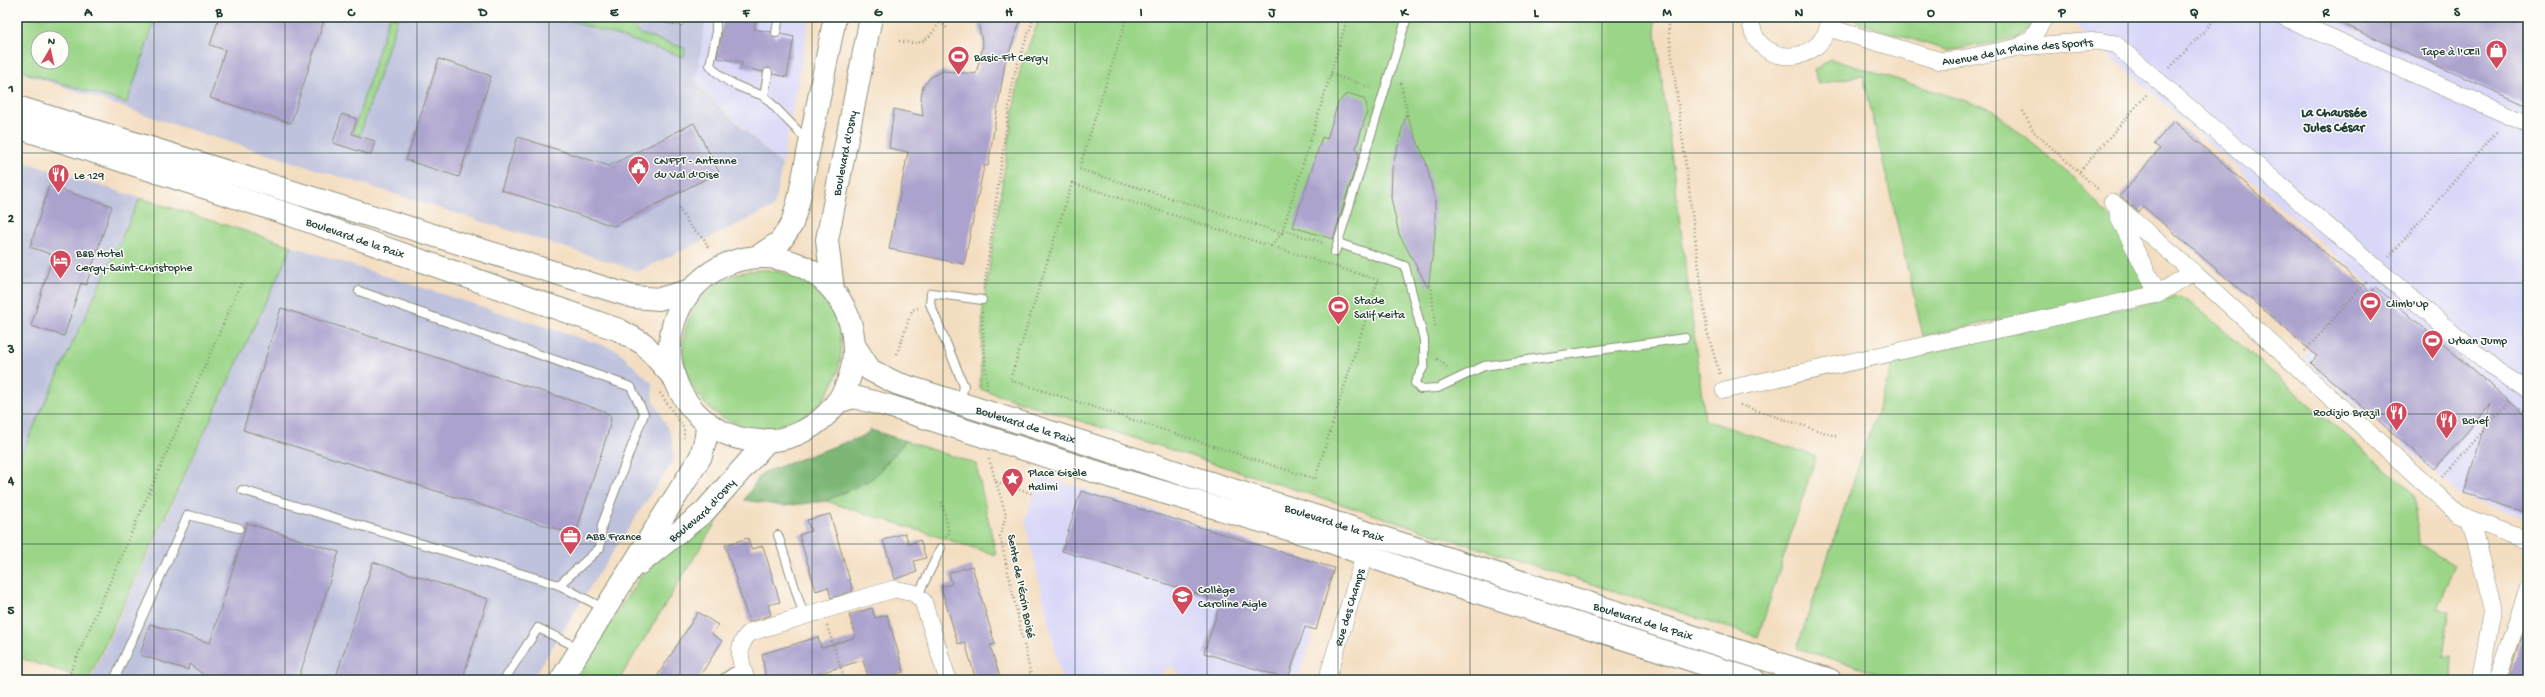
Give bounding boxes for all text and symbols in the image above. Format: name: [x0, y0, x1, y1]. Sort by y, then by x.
text: A: [83, 6, 93, 21]
text: B: [215, 6, 224, 21]
text: C: [346, 6, 356, 21]
text: D: [478, 6, 488, 21]
text: E: [610, 6, 619, 21]
text: F: [742, 6, 751, 21]
text: G: [874, 6, 883, 21]
text: H: [1005, 6, 1013, 21]
text: I: [1139, 6, 1143, 21]
text: J: [1268, 6, 1277, 21]
text: K: [1399, 6, 1409, 21]
text: L: [1534, 6, 1540, 21]
text: M: [1662, 6, 1672, 21]
text: N: [1795, 6, 1804, 21]
text: O: [1927, 6, 1935, 21]
text: P: [2057, 6, 2066, 21]
text: Q: [2190, 6, 2199, 21]
text: R: [2322, 6, 2331, 21]
text: S: [2454, 6, 2461, 21]
north arrow: [30, 30, 70, 70]
text: N: [47, 36, 56, 49]
street label: Avenue de la Plaine des Sports: [1942, 36, 2094, 70]
shop icon: Tape à l'Œil: [2483, 38, 2509, 71]
sports icon: Basic-Fit Cergy: [946, 44, 972, 77]
place label: Tape à l'Œil: [2421, 46, 2480, 60]
place label: Basic-Fit Cergy: [973, 52, 1048, 66]
text: 1: [7, 82, 14, 97]
district label: La Chaussée Jules César: [2301, 106, 2368, 136]
street label: Boulevard d'Osny: [831, 110, 861, 198]
public building icon: CNFPT - Antenne du Val d'Oise: [625, 154, 651, 187]
place label: CNFPT - Antenne du Val d'Oise: [654, 155, 737, 183]
restaurant icon: Le 129: [46, 162, 72, 195]
place label: Le 129: [74, 170, 104, 184]
text: 2: [8, 212, 15, 227]
street label: Boulevard de la Paix: [303, 215, 406, 263]
hotel icon: B&B Hotel Cergy-Saint-Christophe: [48, 247, 74, 280]
place label: B&B Hotel Cergy-Saint-Christophe: [75, 248, 193, 276]
sports icon: Climb'Up: [2358, 290, 2384, 323]
sports icon: Stade Salif Keita: [1325, 294, 1351, 327]
place label: Stade Salif Keita: [1354, 295, 1405, 323]
place label: Climb'Up: [2386, 298, 2429, 312]
sports icon: Urban Jump: [2420, 327, 2446, 360]
place label: Urban Jump: [2448, 335, 2507, 349]
text: 3: [7, 343, 15, 358]
restaurant icon: Rodizio Brazil: [2383, 399, 2409, 432]
street label: Boulevard de la Paix: [973, 404, 1077, 449]
place label: Rodizio Brazil: [2313, 407, 2380, 421]
restaurant icon: Bchef: [2433, 407, 2459, 440]
place label: Bchef: [2461, 415, 2490, 429]
place icon: Place Gisèle Halimi: [999, 466, 1025, 499]
place label: Place Gisèle Halimi: [1027, 467, 1087, 495]
text: 4: [7, 474, 15, 489]
street label: Boulevard d'Osny: [666, 477, 739, 547]
street label: Boulevard de la Paix: [1282, 502, 1386, 547]
office icon: ABB France: [558, 523, 584, 556]
place label: ABB France: [586, 531, 642, 545]
street label: Sente de l'Écrin Boisé: [1003, 533, 1037, 640]
street label: Rue des Champs: [1333, 567, 1369, 648]
school or university icon: Collège Caroline Aigle: [1170, 583, 1196, 616]
place label: Collège Caroline Aigle: [1198, 584, 1268, 612]
street label: Boulevard de la Paix: [1590, 600, 1695, 645]
text: 5: [8, 604, 15, 619]

